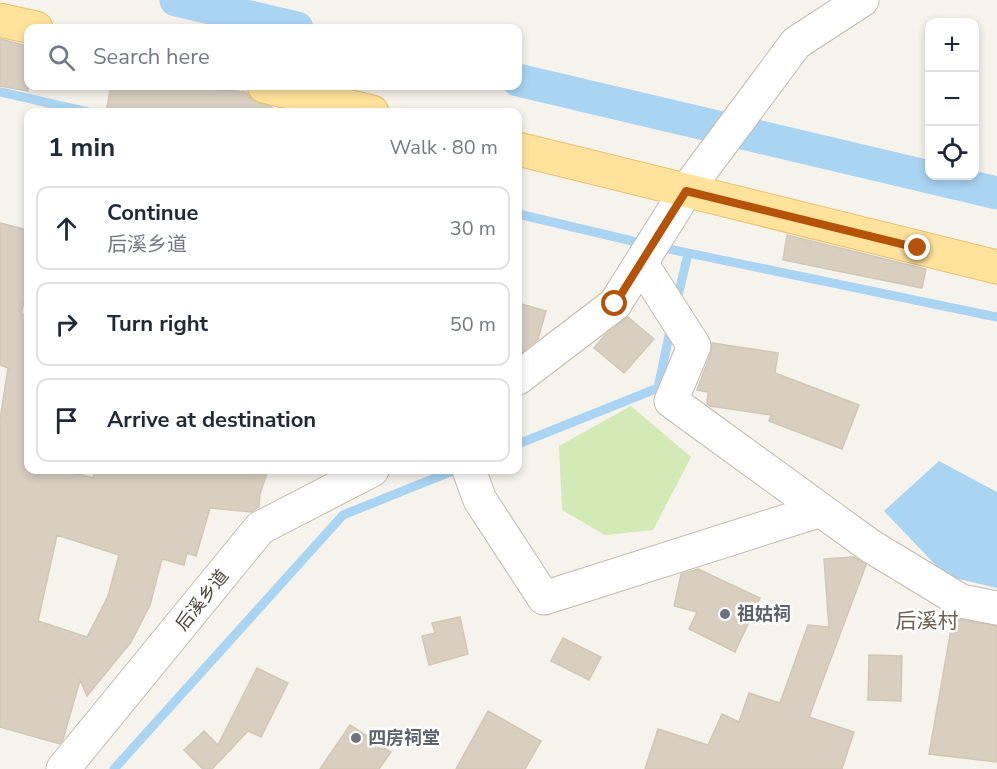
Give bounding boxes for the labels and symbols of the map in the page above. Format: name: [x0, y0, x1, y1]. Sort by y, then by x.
route end: [904, 234, 930, 260]
route start: [601, 290, 627, 316]
street label: 后溪乡道: [170, 564, 234, 636]
place label: 祖姑祠: [737, 602, 791, 626]
marker: 祖姑祠: [718, 607, 732, 621]
district label: 后溪村: [896, 607, 959, 635]
place label: 四房祠堂: [368, 726, 440, 750]
marker: 四房祠堂: [349, 731, 363, 745]

